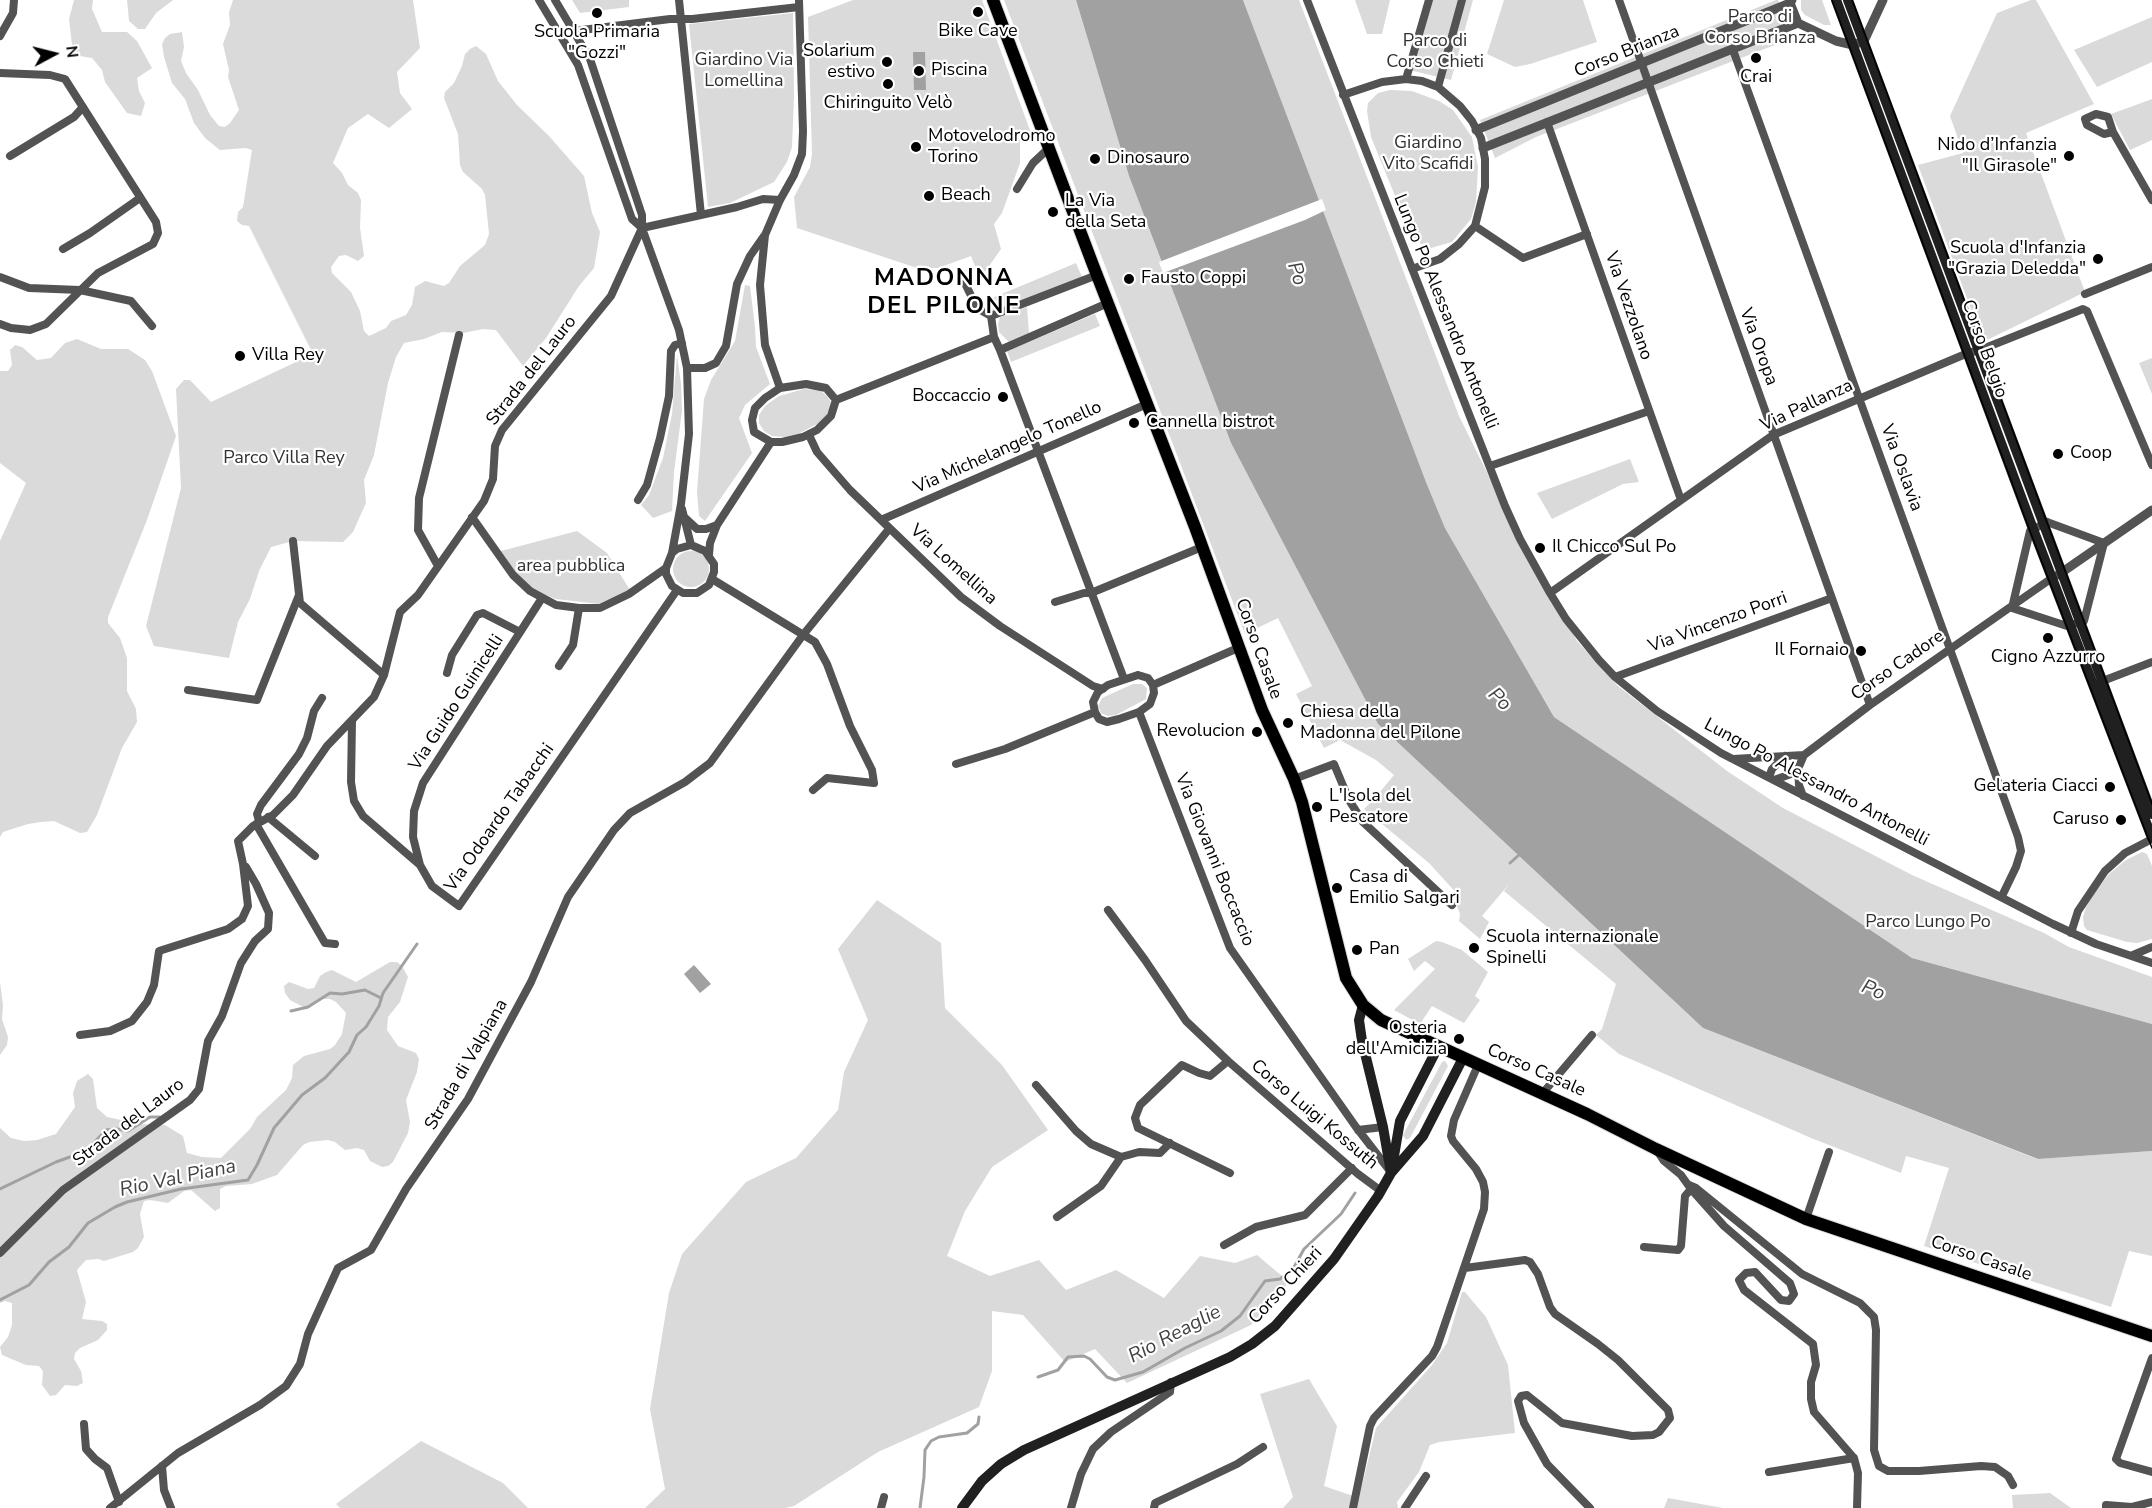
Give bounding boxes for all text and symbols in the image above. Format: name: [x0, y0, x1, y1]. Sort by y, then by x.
marker: Bike Cave: [971, 5, 985, 19]
marker: Scuola Primaria "Gozzi": [590, 6, 604, 20]
park label: Parco di Corso Brianza: [1704, 7, 1816, 50]
place label: Bike Cave: [938, 21, 1018, 43]
street label: Corso Brianza: [1571, 21, 1683, 83]
place label: Scuola Primaria "Gozzi": [534, 22, 660, 64]
north arrow: [24, 24, 84, 84]
park label: Parco di Corso Chieti: [1386, 31, 1484, 74]
place label: Solarium estivo: [803, 41, 875, 84]
text: N: [60, 45, 84, 59]
park label: Giardino Via Lomellina: [695, 50, 793, 92]
marker: Crai: [1749, 51, 1763, 65]
marker: Solarium estivo: [880, 55, 894, 69]
place label: Piscina: [931, 60, 988, 82]
marker: Piscina: [912, 64, 926, 78]
place label: Crai: [1740, 67, 1772, 89]
marker: Chiringuito Velò: [881, 77, 895, 91]
place label: Chiringuito Velò: [823, 93, 953, 115]
place label: Motovelodromo Torino: [928, 126, 1056, 168]
park label: Giardino Vito Scafidi: [1382, 133, 1474, 176]
place label: Nido d’Infanzia "Il Girasole": [1937, 135, 2057, 178]
marker: Motovelodromo Torino: [909, 140, 923, 154]
place label: Dinosauro: [1107, 148, 1189, 170]
marker: Nido d’Infanzia "Il Girasole": [2062, 149, 2076, 163]
marker: Dinosauro: [1088, 152, 1102, 166]
place label: Beach: [941, 185, 991, 207]
marker: Beach: [922, 189, 936, 203]
place label: La Via della Seta: [1065, 191, 1146, 234]
street label: Lungo Po Alessandro Antonelli: [1388, 191, 1502, 433]
marker: La Via della Seta: [1046, 205, 1060, 219]
place label: Scuola d'Infanzia "Grazia Deledda": [1948, 238, 2086, 280]
street label: Via Vezzolano: [1599, 249, 1657, 363]
marker: Scuola d'Infanzia "Grazia Deledda": [2091, 252, 2105, 266]
water label: Po: [1281, 259, 1311, 289]
district label: MADONNA DEL PILONE: [867, 265, 1021, 321]
place label: Fausto Coppi: [1141, 268, 1246, 290]
marker: Fausto Coppi: [1122, 272, 1136, 286]
street label: Corso Belgio: [1956, 297, 2012, 401]
street label: Via Oropa: [1734, 305, 1782, 389]
street label: Strada del Lauro: [482, 312, 582, 430]
place label: Villa Rey: [252, 345, 324, 367]
marker: Villa Rey: [233, 349, 247, 363]
street label: Via Pallanza: [1757, 375, 1857, 437]
place label: Boccaccio: [912, 386, 991, 408]
marker: Boccaccio: [996, 390, 1010, 404]
street label: Via Michelangelo Tonello: [911, 397, 1105, 499]
place label: Cannella bistrot: [1146, 412, 1274, 434]
marker: Cannella bistrot: [1127, 416, 1141, 430]
street label: Via Oslavia: [1875, 422, 1927, 514]
place label: Coop: [2070, 443, 2112, 465]
marker: Coop: [2051, 447, 2065, 461]
park label: Parco Villa Rey: [223, 448, 345, 470]
street label: Via Lomellina: [905, 520, 1001, 610]
place label: Il Chicco Sul Po: [1552, 537, 1676, 559]
marker: Il Chicco Sul Po: [1533, 541, 1547, 555]
park label: area pubblica: [517, 556, 625, 578]
street label: Via Vincenzo Porri: [1646, 588, 1790, 658]
street label: Corso Casale: [1230, 596, 1286, 702]
street label: Corso Cadore: [1847, 626, 1949, 706]
street label: Via Guido Guinicelli: [405, 631, 509, 775]
marker: Cigno Azzurro: [2041, 631, 2055, 645]
place label: Il Fornaio: [1775, 640, 1849, 662]
marker: Il Fornaio: [1854, 644, 1868, 658]
place label: Cigno Azzurro: [1991, 647, 2105, 669]
water label: Po: [1482, 683, 1516, 717]
place label: Chiesa della Madonna del Pilone: [1300, 702, 1461, 744]
street label: Lungo Po Alessandro Antonelli: [1700, 714, 1932, 852]
marker: Chiesa della Madonna del Pilone: [1281, 716, 1295, 730]
place label: Revolucion: [1156, 721, 1245, 743]
marker: Revolucion: [1250, 725, 1264, 739]
street label: Via Odoardo Tabacchi: [441, 740, 559, 896]
street label: Via Giovanni Boccaccio: [1169, 770, 1259, 950]
place label: Gelateria Ciacci: [1973, 776, 2098, 798]
marker: Gelateria Ciacci: [2103, 780, 2117, 794]
place label: L'Isola del Pescatore: [1329, 786, 1411, 828]
marker: L'Isola del Pescatore: [1310, 800, 1324, 814]
place label: Caruso: [2052, 809, 2109, 831]
marker: Caruso: [2114, 813, 2128, 827]
place label: Casa di Emilio Salgari: [1349, 867, 1460, 910]
marker: Casa di Emilio Salgari: [1330, 881, 1344, 895]
park label: Parco Lungo Po: [1865, 912, 1991, 934]
place label: Scuola internazionale Spinelli: [1486, 927, 1658, 970]
place label: Pan: [1369, 939, 1400, 961]
marker: Scuola internazionale Spinelli: [1467, 941, 1481, 955]
marker: Pan: [1350, 943, 1364, 957]
water label: Po: [1858, 975, 1888, 1007]
street label: Strada di Valpiana: [421, 996, 513, 1134]
place label: Osteria dell'Amicizia: [1346, 1018, 1447, 1060]
marker: Osteria dell'Amicizia: [1452, 1032, 1466, 1046]
street label: Corso Casale: [1483, 1040, 1589, 1102]
street label: Corso Luigi Kossuth: [1246, 1056, 1382, 1174]
street label: Strada del Lauro: [69, 1074, 189, 1172]
water label: Rio Val Piana: [118, 1155, 238, 1203]
street label: Corso Casale: [1928, 1232, 2034, 1286]
street label: Corso Chieri: [1245, 1243, 1327, 1329]
water label: Rio Reaglie: [1125, 1301, 1225, 1369]

